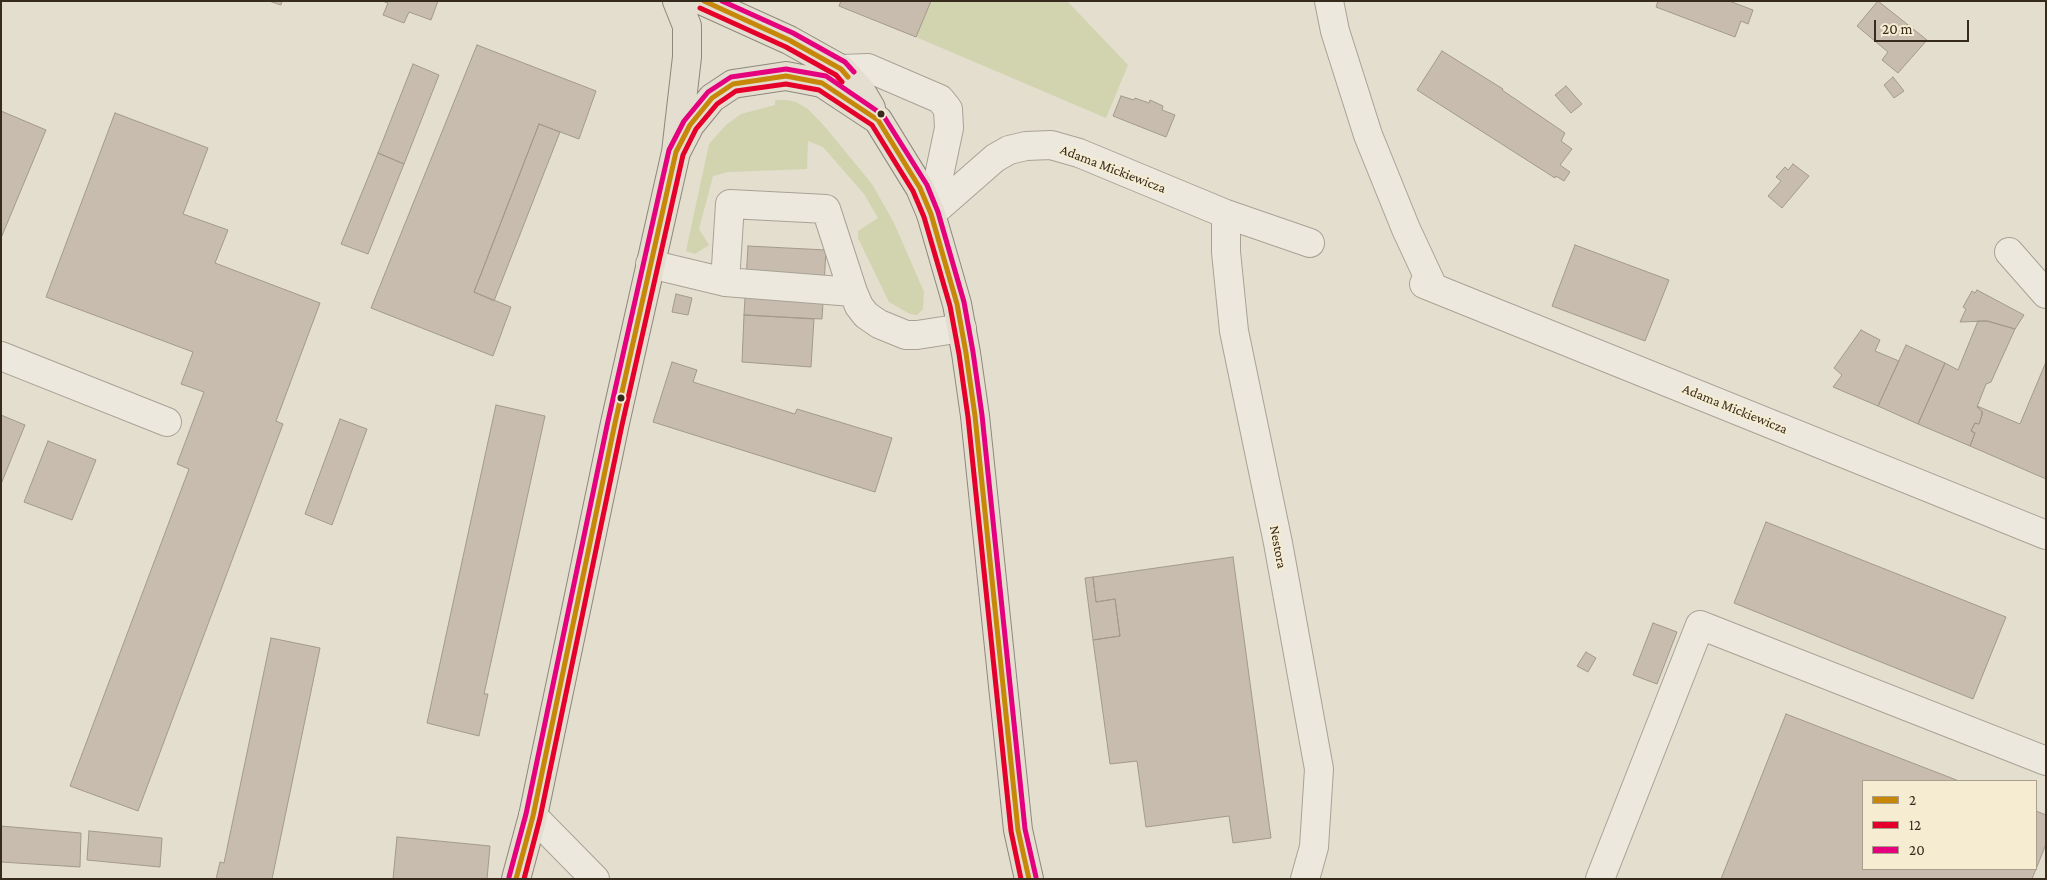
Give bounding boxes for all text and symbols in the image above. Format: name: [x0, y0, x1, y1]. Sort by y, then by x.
scale bar: [1877, 10, 1972, 42]
text: 20 m: [1882, 21, 1913, 37]
unlabelled marker: [876, 109, 886, 119]
street label: Adama Mickiewicza: [1058, 141, 1168, 197]
street label: Adama Mickiewicza: [1680, 380, 1790, 438]
unlabelled marker: [616, 393, 626, 403]
street label: Nestora: [1266, 524, 1290, 570]
legend: [1862, 780, 2037, 870]
text: 2: [1909, 792, 1916, 808]
text: 12: [1909, 817, 1921, 833]
text: 20: [1909, 842, 1925, 858]

